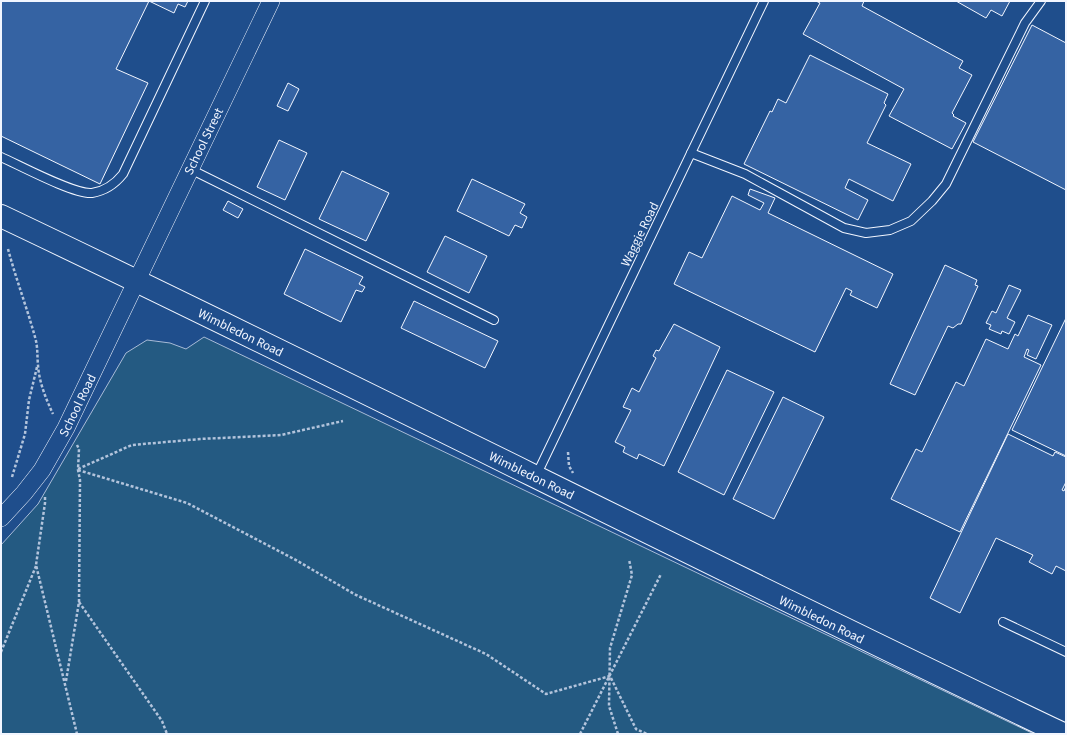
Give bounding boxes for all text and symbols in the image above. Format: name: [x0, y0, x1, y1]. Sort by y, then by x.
street label: School Street: [180, 104, 228, 178]
street label: Waggie Road: [617, 199, 663, 270]
street label: Wimbledon Road: [195, 304, 286, 361]
street label: School Road: [55, 371, 101, 440]
street label: Wimbledon Road: [486, 447, 577, 504]
street label: Wimbledon Road: [776, 591, 867, 648]

